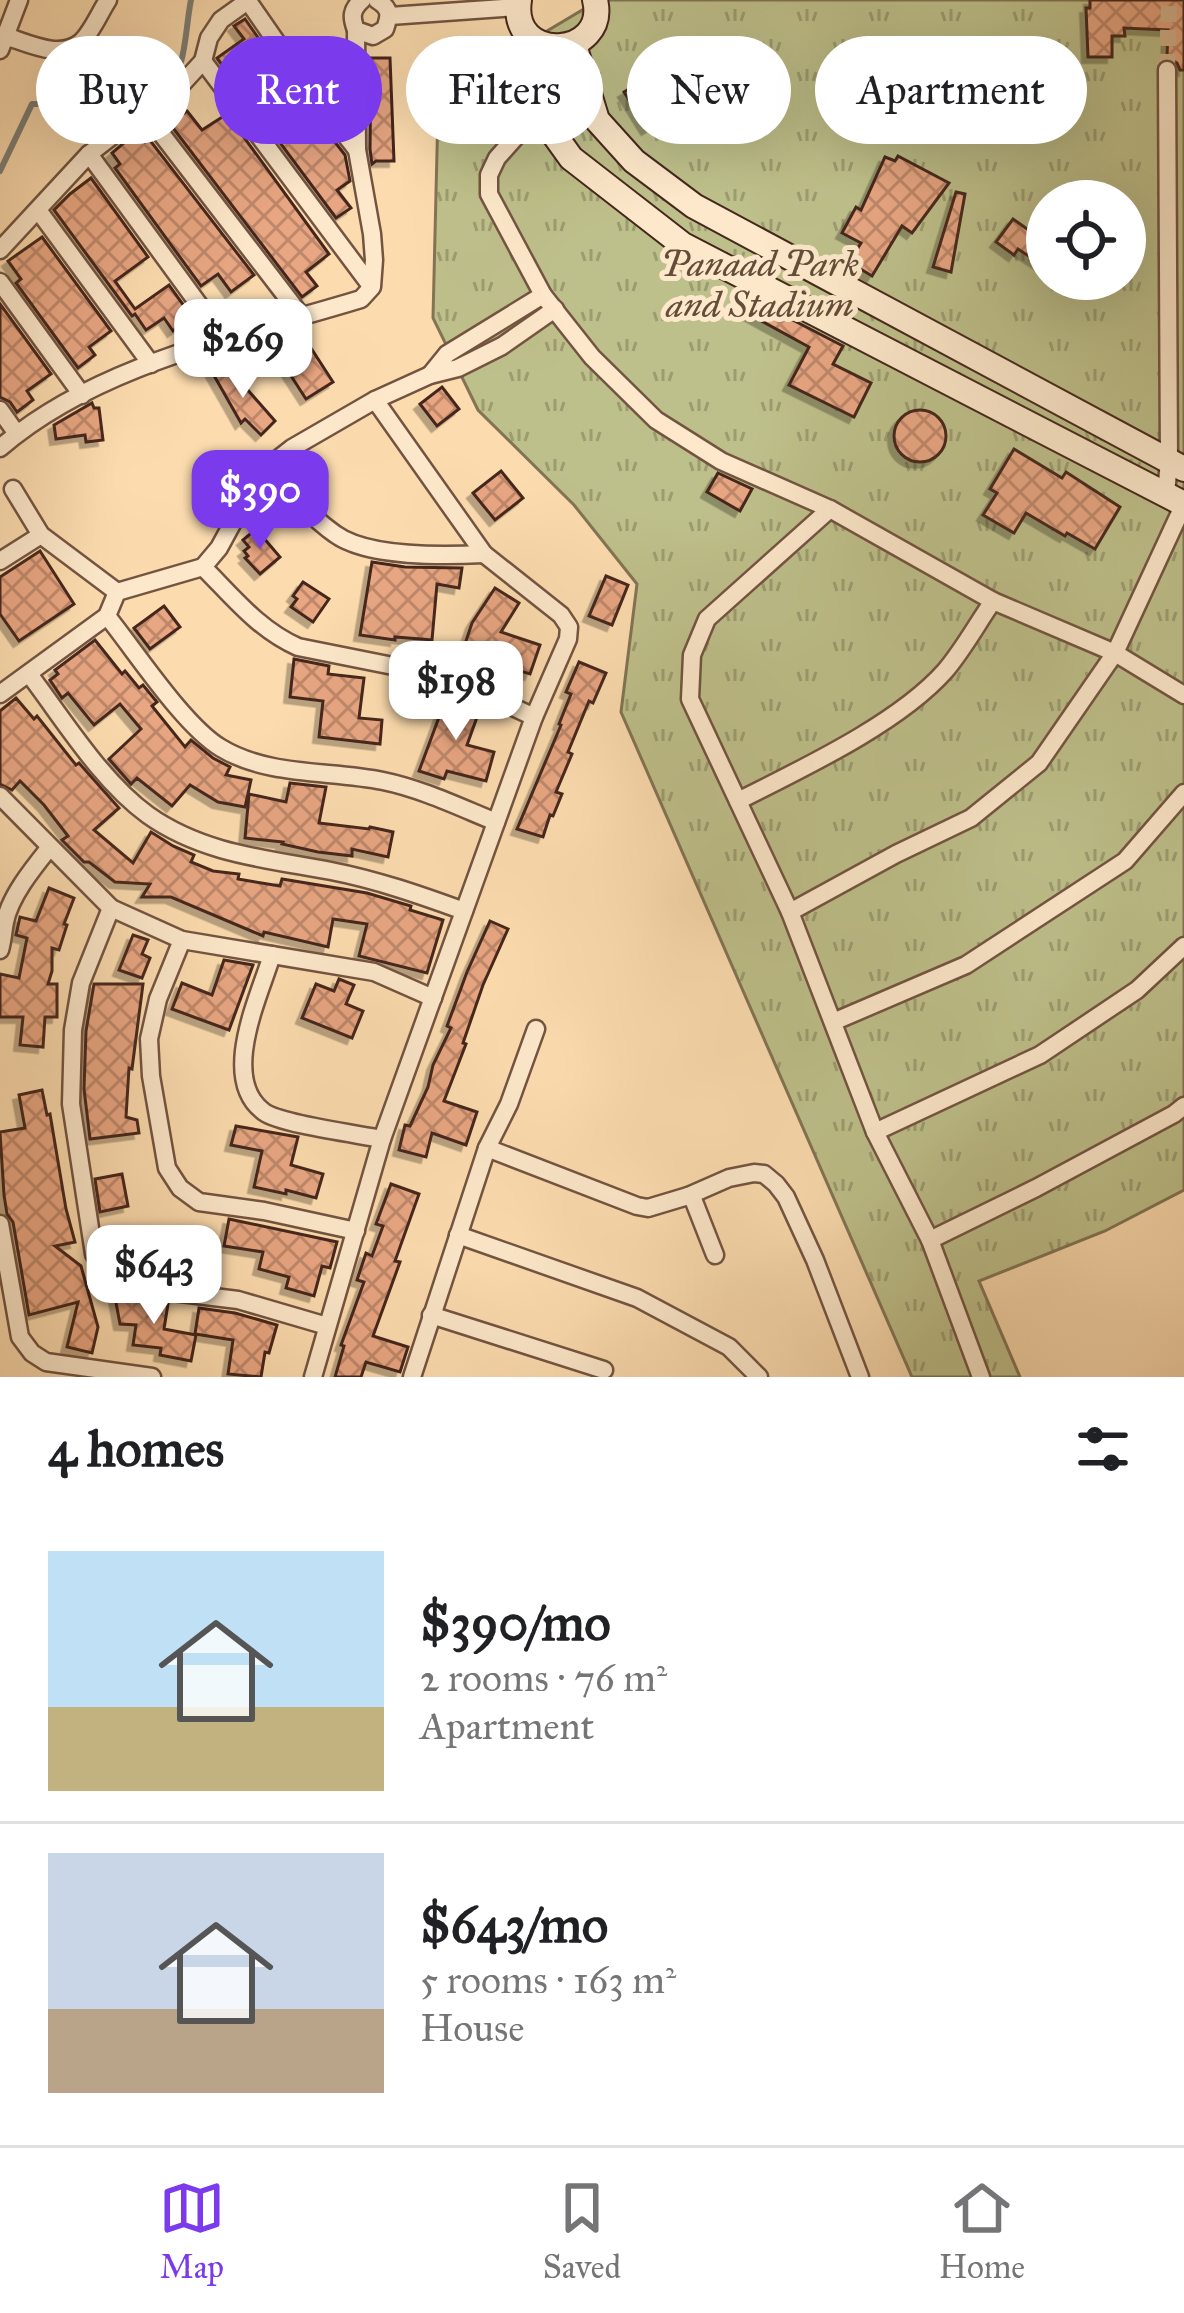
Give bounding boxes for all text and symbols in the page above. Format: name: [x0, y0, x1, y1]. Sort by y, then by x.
chip: Buy: [36, 36, 190, 144]
chip: Rent: [214, 36, 382, 144]
chip: Filters: [406, 36, 603, 144]
chip: New: [627, 36, 791, 144]
chip: Apartment: [815, 36, 1087, 144]
map controls: [1026, 180, 1146, 300]
button: locate: [1026, 180, 1146, 300]
park label: Panaad Park and Stadium: [661, 242, 859, 327]
pin: $269: [172, 299, 314, 401]
text: $269: [201, 314, 285, 362]
pin: $390: [189, 450, 331, 552]
text: $390: [219, 465, 301, 513]
pin: $198: [385, 641, 527, 743]
text: $198: [416, 656, 496, 704]
pin: $643: [83, 1225, 225, 1327]
text: $643: [114, 1240, 194, 1288]
icon: filters: [1070, 1416, 1136, 1482]
text: 4 homes: [48, 1418, 224, 1480]
text: $390/mo: [420, 1592, 611, 1654]
icon: home: [144, 1599, 288, 1743]
text: 2 rooms · 76 m²: [420, 1654, 667, 1702]
text: Apartment: [420, 1702, 594, 1750]
text: $643/mo: [420, 1894, 608, 1956]
icon: home: [144, 1901, 288, 2045]
text: 5 rooms · 163 m²: [420, 1956, 676, 2004]
text: House: [420, 2004, 524, 2052]
tab: Map: [159, 2175, 225, 2287]
tab: Saved: [543, 2175, 621, 2287]
tab: Home: [939, 2175, 1025, 2287]

